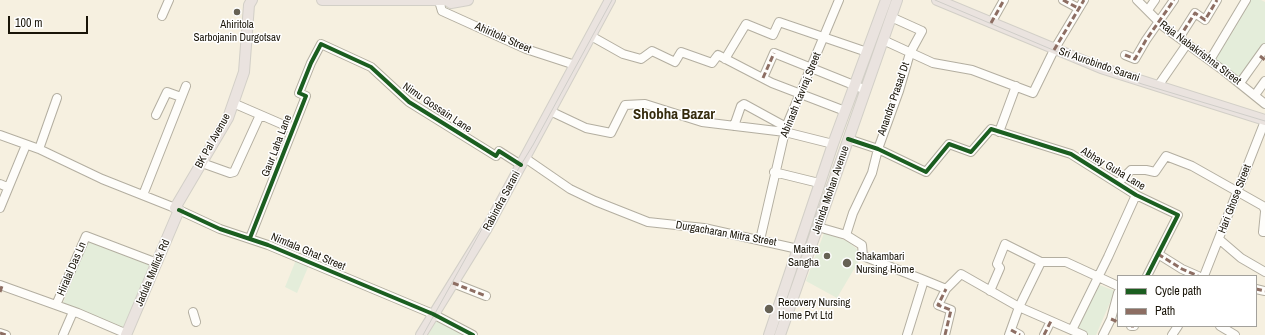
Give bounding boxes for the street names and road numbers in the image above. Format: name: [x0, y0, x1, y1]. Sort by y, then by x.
street label: Raja Nabakrishna Street: [1157, 18, 1243, 88]
street label: Ahiritola Street: [473, 20, 533, 56]
street label: Sri Aurobindo Sarani: [1057, 45, 1141, 85]
street label: Abinash Kaviraj Street: [778, 51, 824, 139]
street label: Anandra Prasad Dt: [875, 61, 913, 137]
street label: Nimu Gossain Lane: [400, 80, 474, 136]
street label: BK Pal Avenue: [193, 111, 233, 171]
street label: Gaur Laha Lane: [259, 113, 295, 179]
street label: Jatinda Mohan Avenue: [810, 144, 852, 236]
street label: Abhay Guha Lane: [1078, 145, 1148, 193]
street label: Hari Ghose Street: [1216, 163, 1254, 235]
street label: Rabindra Sarani: [481, 169, 523, 233]
street label: Durgacharan Mitra Street: [675, 219, 777, 249]
street label: Nimtala Ghat Street: [269, 230, 347, 274]
street label: Jadula Mullick Rd: [133, 238, 173, 308]
street label: Hiralal Das Ln: [55, 240, 89, 298]

